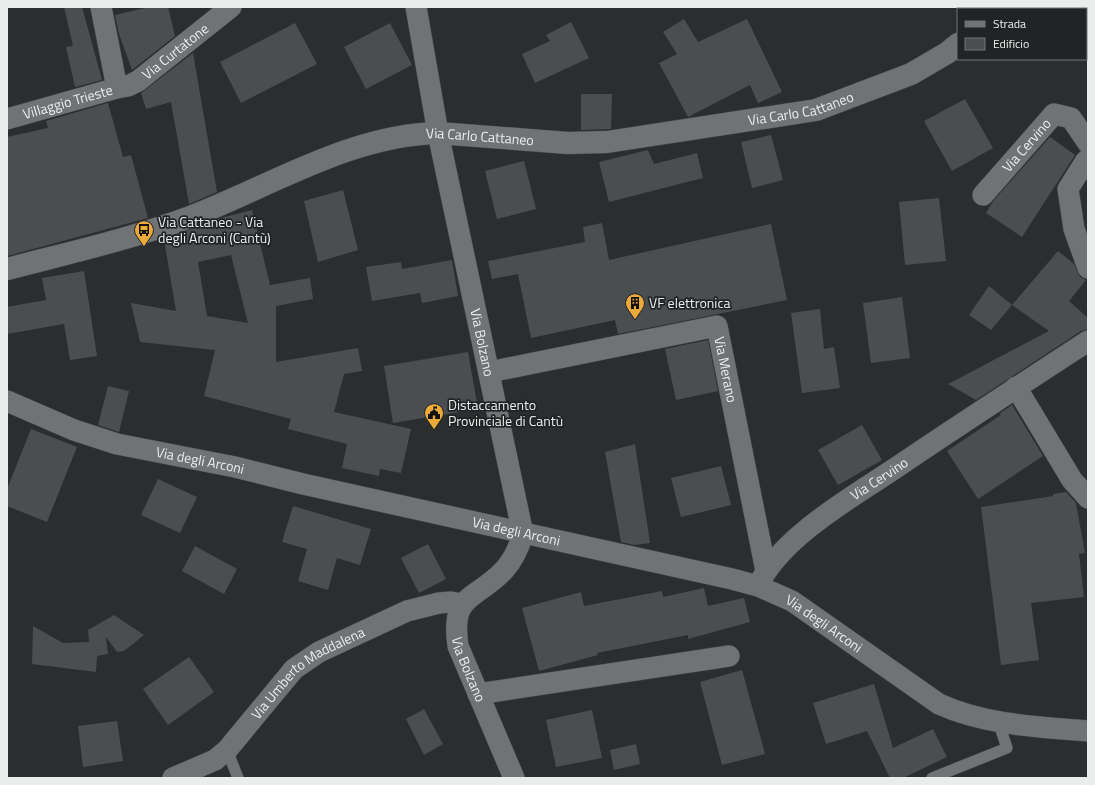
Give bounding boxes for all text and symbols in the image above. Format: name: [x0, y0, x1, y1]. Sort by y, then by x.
legend: [957, 8, 1087, 60]
text: Strada: [993, 14, 1026, 33]
street label: Via Curtatone: [137, 18, 213, 84]
text: Edificio: [993, 34, 1029, 53]
street label: Villaggio Trieste: [20, 79, 115, 124]
street label: Via Carlo Cattaneo: [746, 86, 856, 130]
street label: Via Cervino: [997, 113, 1056, 177]
street label: Via Carlo Cattaneo: [425, 122, 535, 150]
place label: Via Cattaneo - Via degli Arconi (Cantù): [158, 211, 271, 248]
bus stop icon: Via Cattaneo - Via degli Arconi (Cantù): [133, 219, 155, 247]
building icon: VF elettronica: [624, 292, 646, 320]
place label: VF elettronica: [649, 292, 731, 313]
street label: Via Bolzano: [465, 306, 500, 378]
street label: Via Merano: [709, 335, 743, 404]
place label: Distaccamento Provinciale di Cantù: [448, 394, 563, 431]
public building icon: Distaccamento Provinciale di Cantù: [423, 402, 445, 430]
street label: Via degli Arconi: [154, 441, 247, 479]
street label: Via Cervino: [846, 452, 912, 505]
street label: Via degli Arconi: [470, 511, 562, 551]
street label: Via degli Arconi: [783, 589, 867, 657]
street label: Via Umberto Maddalena: [246, 621, 368, 724]
street label: Via Bolzano: [447, 636, 492, 705]

